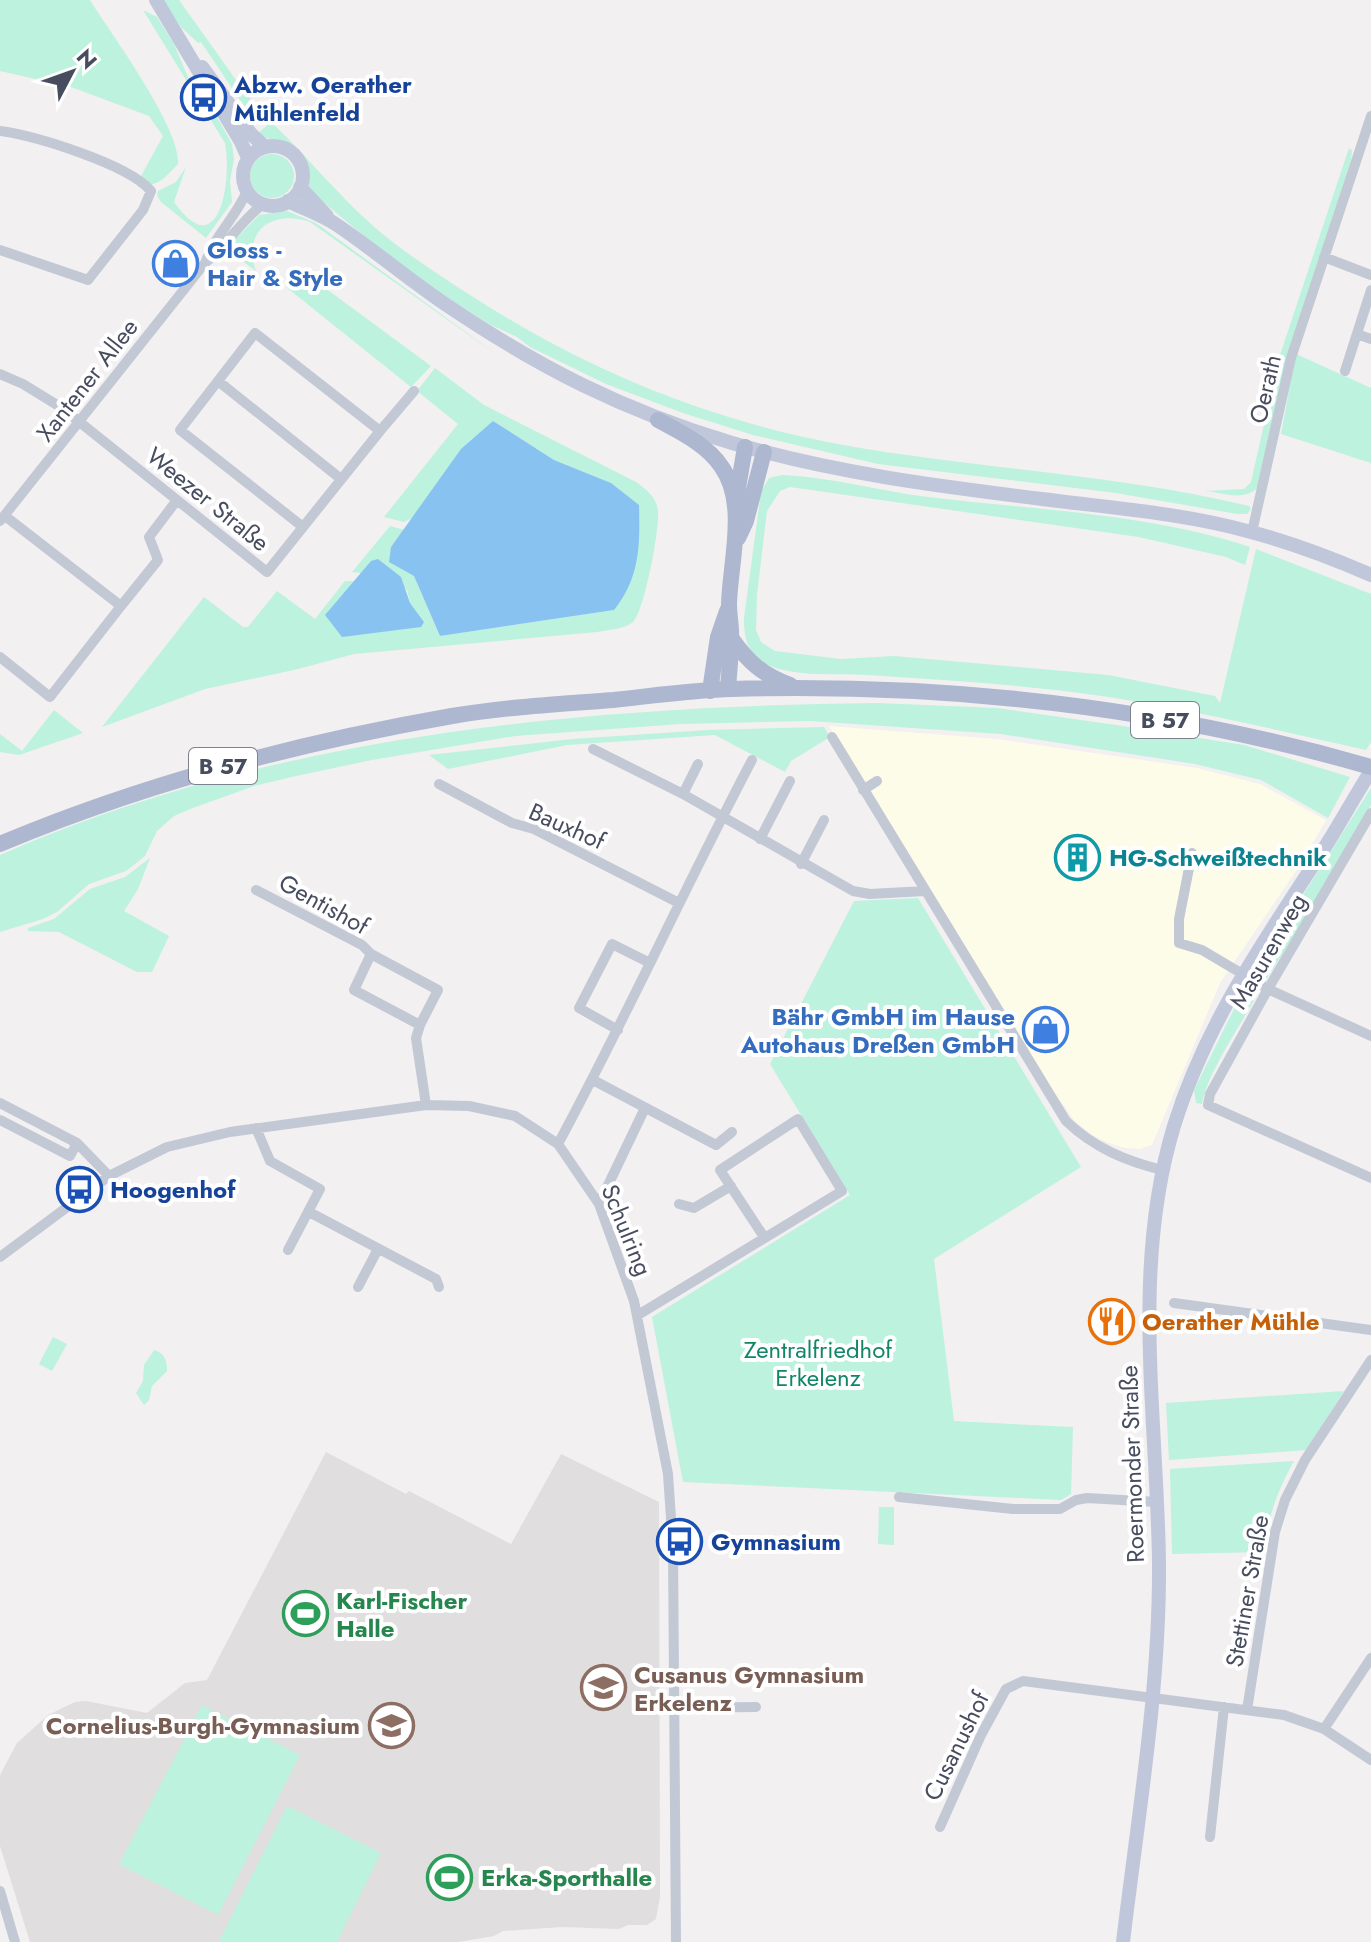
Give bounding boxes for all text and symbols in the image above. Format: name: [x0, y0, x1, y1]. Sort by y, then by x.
north arrow: [32, 32, 112, 112]
text: N: [69, 42, 105, 76]
place label: Abzw. Oerather Mühlenfeld: [233, 67, 412, 130]
bus stop icon: Abzw. Oerather Mühlenfeld: [179, 74, 227, 122]
place label: Gloss - Hair & Style: [207, 232, 343, 295]
shop icon: Gloss - Hair & Style: [152, 239, 200, 287]
street label: Xantener Allee: [28, 311, 146, 449]
street label: Oerath: [1240, 351, 1290, 427]
street label: Weezer Straße: [139, 438, 277, 560]
road number: B 57: [1131, 702, 1199, 738]
road number: B 57: [189, 748, 257, 784]
street label: Bauxhof: [523, 794, 612, 859]
building icon: HG-Schweißtechnik: [1054, 833, 1102, 881]
place label: HG-Schweißtechnik: [1109, 840, 1327, 875]
street label: Gentishof: [273, 865, 376, 944]
street label: Masurenweg: [1221, 887, 1315, 1015]
place label: Bähr GmbH im Hause Autohaus Dreßen GmbH: [740, 999, 1015, 1062]
shop icon: Bähr GmbH im Hause Autohaus Dreßen GmbH: [1022, 1006, 1070, 1054]
bus stop icon: Hoogenhof: [55, 1165, 103, 1213]
place label: Hoogenhof: [110, 1172, 237, 1207]
street label: Schulring: [593, 1179, 661, 1281]
restaurant icon: Oerather Mühle: [1087, 1297, 1135, 1345]
place label: Oerather Mühle: [1142, 1304, 1319, 1339]
park label: Zentralfriedhof Erkelenz: [744, 1332, 893, 1395]
street label: Roermonder Straße: [1111, 1365, 1153, 1563]
street label: Stettiner Straße: [1216, 1512, 1278, 1670]
bus stop icon: Gymnasium: [656, 1517, 704, 1565]
place label: Gymnasium: [711, 1524, 841, 1559]
place label: Karl-Fischer Halle: [336, 1583, 467, 1646]
sports icon: Karl-Fischer Halle: [281, 1590, 329, 1638]
place label: Cusanus Gymnasium Erkelenz: [634, 1657, 864, 1720]
school or university icon: Cusanus Gymnasium Erkelenz: [579, 1664, 627, 1712]
street label: Cusanushof: [914, 1684, 998, 1807]
school or university icon: Cornelius-Burgh-Gymnasium: [367, 1701, 415, 1749]
place label: Cornelius-Burgh-Gymnasium: [46, 1708, 360, 1743]
sports icon: Erka-Sporthalle: [426, 1853, 474, 1901]
place label: Erka-Sporthalle: [481, 1860, 652, 1895]

